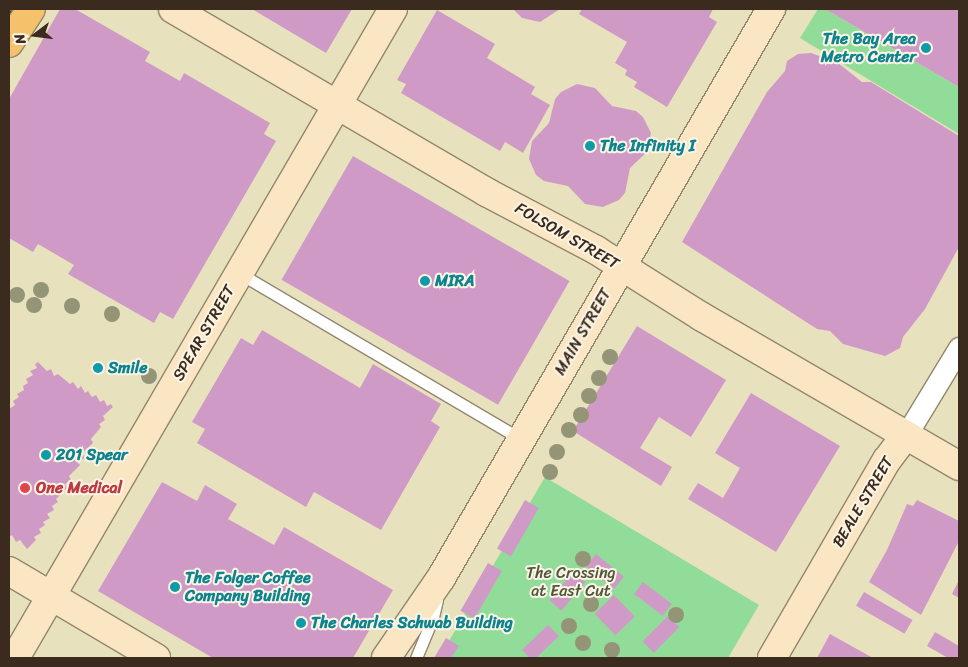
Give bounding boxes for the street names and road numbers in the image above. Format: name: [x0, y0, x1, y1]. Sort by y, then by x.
street label: FOLSOM STREET: [511, 198, 623, 274]
street label: SPEAR STREET: [169, 282, 239, 384]
street label: MAIN STREET: [550, 284, 616, 380]
street label: BEALE STREET: [828, 453, 898, 551]

